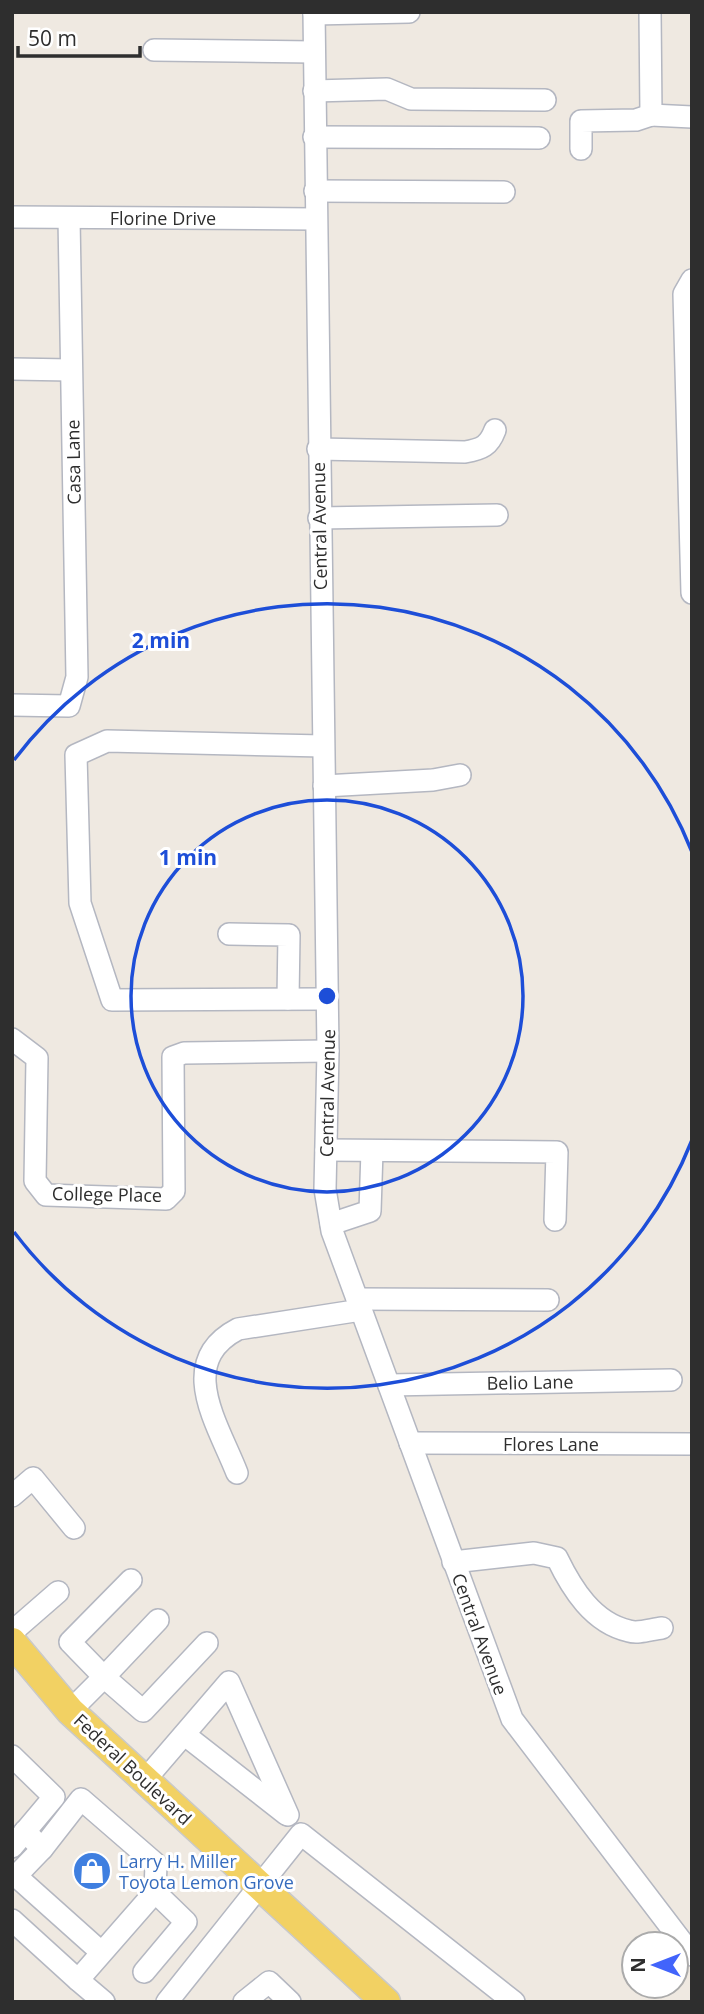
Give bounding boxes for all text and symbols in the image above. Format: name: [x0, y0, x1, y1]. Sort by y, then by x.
scale bar: [18, 14, 140, 58]
text: 50 m: [28, 24, 77, 52]
street label: Florine Drive: [110, 206, 216, 230]
street label: Casa Lane: [60, 419, 86, 505]
street label: Central Avenue: [306, 462, 332, 590]
text: 2 min: [132, 626, 190, 654]
text: 1 min: [159, 843, 217, 871]
centre of rings: [315, 984, 339, 1008]
street label: Central Avenue: [314, 1029, 340, 1157]
street label: College Place: [52, 1181, 162, 1207]
street label: Belio Lane: [486, 1369, 574, 1395]
street label: Flores Lane: [503, 1432, 599, 1456]
street label: Central Avenue: [447, 1570, 513, 1698]
street label: Federal Boulevard: [69, 1708, 197, 1830]
place label: Larry H. Miller Toyota Lemon Grove: [119, 1849, 294, 1894]
shop icon: Larry H. Miller Toyota Lemon Grove: [71, 1850, 113, 1892]
north arrow: [620, 1930, 690, 2000]
text: N: [625, 1957, 651, 1973]

